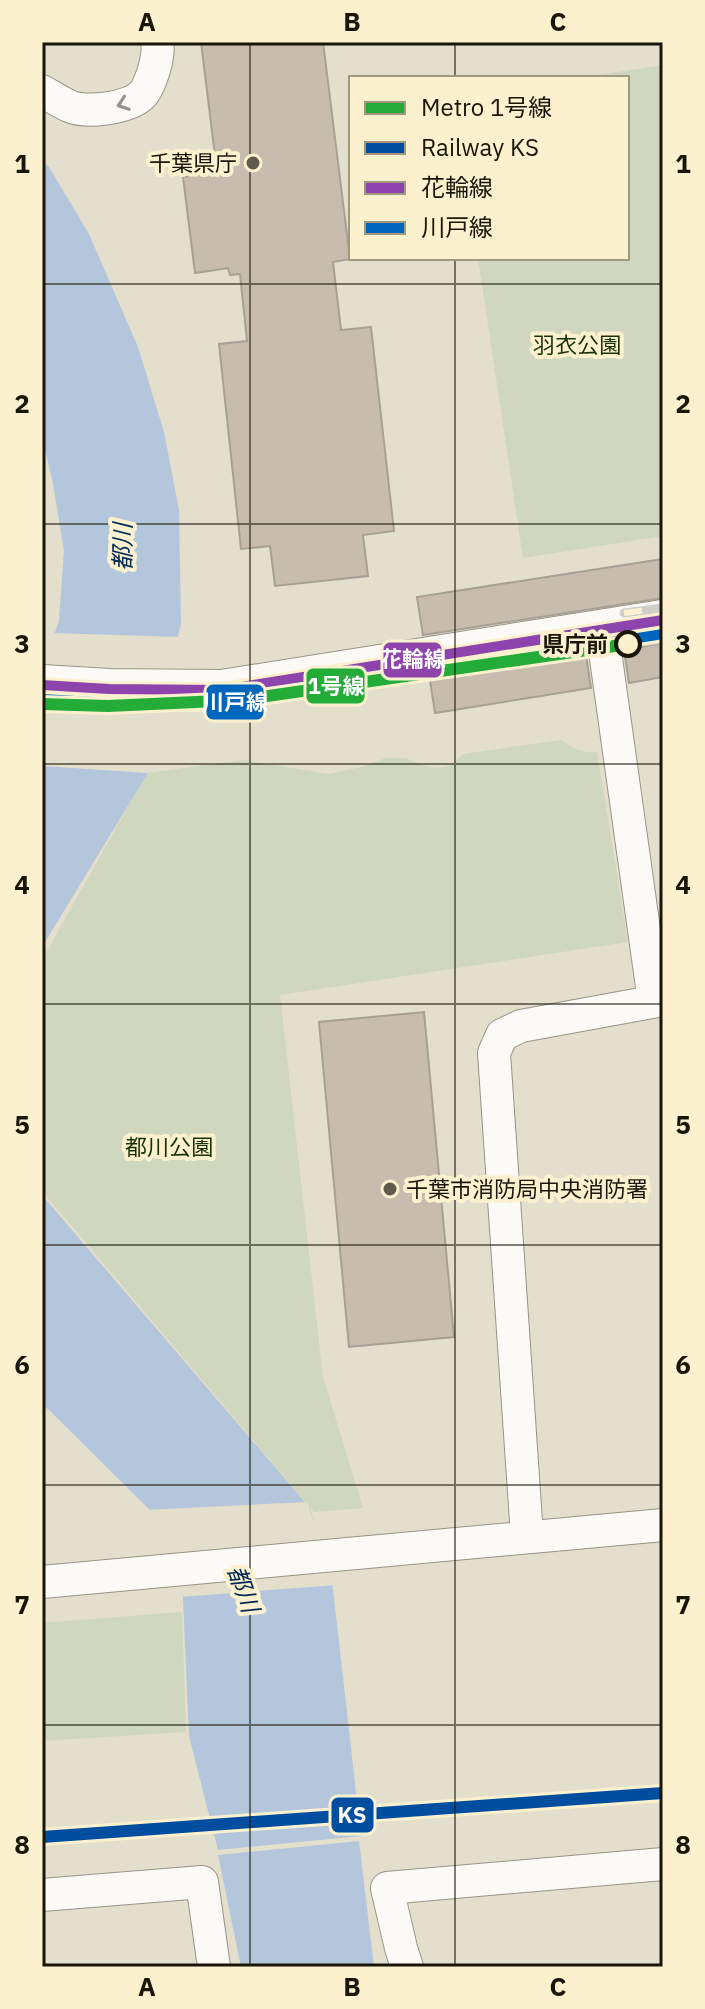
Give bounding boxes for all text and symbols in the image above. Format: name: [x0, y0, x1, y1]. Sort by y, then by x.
text: A: [138, 4, 156, 38]
text: B: [343, 4, 361, 38]
text: C: [550, 4, 567, 38]
legend: [349, 76, 629, 260]
text: Metro 1号線: [421, 91, 552, 123]
one-way arrow: [117, 94, 131, 111]
text: Railway KS: [421, 131, 539, 163]
text: 1: [14, 146, 30, 180]
text: 1: [675, 146, 691, 180]
place label: 千葉県庁: [149, 148, 237, 177]
marker: 千葉県庁: [244, 154, 262, 172]
text: 花輪線: [421, 171, 493, 203]
text: 川戸線: [421, 211, 493, 243]
park label: 羽衣公園: [533, 330, 621, 359]
text: 2: [14, 386, 30, 420]
text: 2: [675, 386, 691, 420]
water label: 都川: [106, 520, 138, 571]
text: 3: [14, 626, 30, 660]
text: 3: [675, 626, 691, 660]
place label: 県庁前: [542, 629, 608, 658]
marker: 県庁前: [615, 631, 641, 657]
line badge: 花輪線: [382, 641, 443, 679]
text: 花輪線: [380, 644, 446, 673]
line badge: 1号線: [305, 667, 366, 705]
text: 1号線: [307, 671, 365, 700]
line badge: 川戸線: [205, 683, 265, 721]
text: 川戸線: [202, 687, 268, 716]
text: 4: [14, 867, 30, 901]
text: 4: [675, 867, 691, 901]
text: 5: [14, 1107, 30, 1141]
text: 5: [675, 1107, 691, 1141]
park label: 都川公園: [125, 1132, 213, 1161]
place label: 千葉市消防局中央消防署: [406, 1174, 648, 1203]
marker: 千葉市消防局中央消防署: [381, 1180, 399, 1198]
text: 6: [14, 1347, 30, 1381]
text: 6: [675, 1347, 691, 1381]
water label: 都川: [221, 1561, 268, 1620]
text: 7: [14, 1587, 30, 1621]
text: 7: [675, 1587, 691, 1621]
line badge: KS: [330, 1796, 375, 1834]
text: KS: [338, 1800, 366, 1829]
text: 8: [14, 1827, 30, 1861]
text: 8: [675, 1827, 691, 1861]
text: A: [138, 1969, 156, 2003]
text: B: [343, 1969, 361, 2003]
text: C: [550, 1969, 567, 2003]

